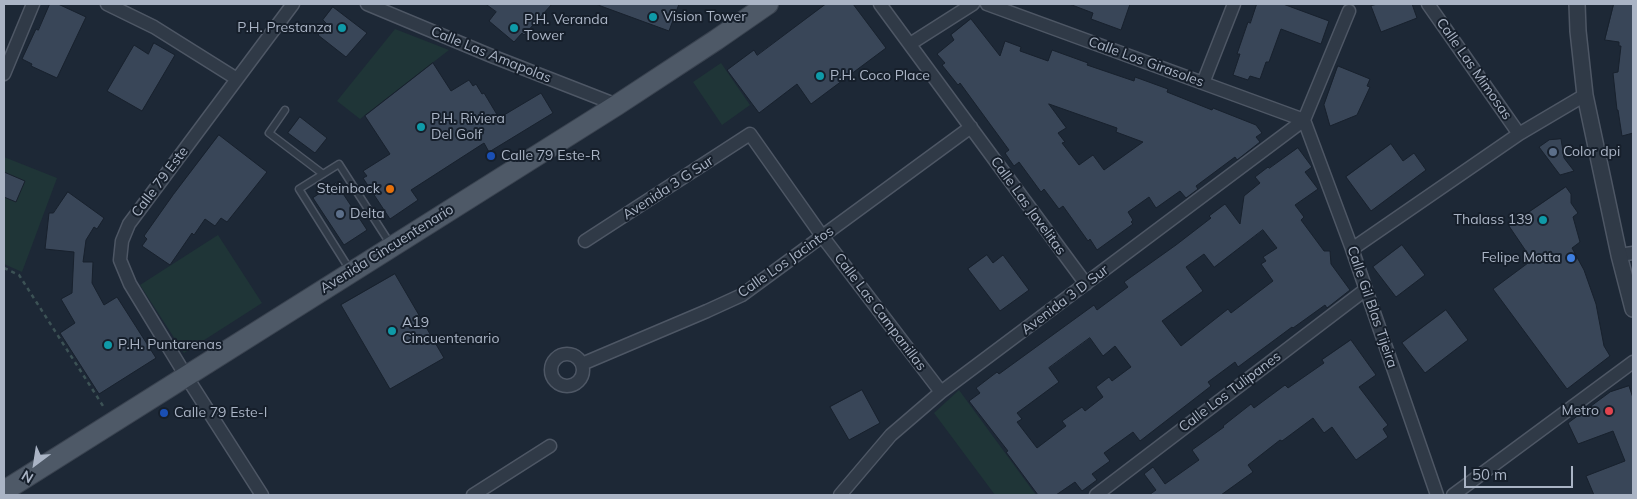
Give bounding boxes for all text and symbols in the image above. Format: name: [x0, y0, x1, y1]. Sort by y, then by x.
place label: Vision Tower: [663, 9, 746, 25]
marker: Vision Tower: [647, 11, 659, 23]
place label: P.H. Veranda Tower: [524, 12, 608, 44]
street label: Calle Las Mimosas: [1433, 15, 1515, 123]
place label: P.H. Prestanza: [237, 20, 332, 36]
marker: P.H. Prestanza: [336, 22, 348, 34]
marker: P.H. Veranda Tower: [508, 22, 520, 34]
street label: Calle Las Amapolas: [428, 23, 554, 87]
street label: Calle Los Girasoles: [1086, 33, 1206, 91]
place label: P.H. Coco Place: [830, 68, 930, 84]
marker: P.H. Coco Place: [814, 70, 826, 82]
place label: P.H. Riviera Del Golf: [431, 111, 505, 144]
marker: P.H. Riviera Del Golf: [415, 121, 427, 133]
street label: Calle 79 Este: [128, 144, 192, 220]
place label: Color dpi: [1563, 144, 1620, 160]
marker: Color dpi: [1547, 146, 1559, 158]
place label: Calle 79 Este-R: [501, 148, 600, 164]
marker: Calle 79 Este-R: [485, 150, 497, 162]
street label: Avenida 3 G Sur: [620, 152, 716, 224]
street label: Calle Las Javelitas: [987, 154, 1069, 258]
place label: Steinbock: [317, 181, 380, 197]
marker: Steinbock: [384, 183, 396, 195]
street label: Avenida Cincuentenario: [317, 201, 457, 297]
place label: Delta: [350, 206, 385, 222]
marker: Delta: [334, 208, 346, 220]
place label: Thalass 139: [1453, 212, 1533, 228]
marker: Thalass 139: [1537, 214, 1549, 226]
street label: Calle Los Jacintos: [735, 223, 837, 301]
street label: Calle Gil Blas Tijeira: [1343, 244, 1401, 370]
street label: Calle Las Campanillas: [830, 250, 930, 374]
place label: Felipe Motta: [1481, 250, 1561, 266]
marker: Felipe Motta: [1565, 252, 1577, 264]
street label: Avenida 3 D Sur: [1018, 262, 1112, 338]
place label: A19 Cincuentenario: [402, 315, 499, 348]
marker: A19 Cincuentenario: [386, 325, 398, 337]
place label: P.H. Puntarenas: [118, 337, 222, 353]
marker: P.H. Puntarenas: [102, 339, 114, 351]
street label: Calle Los Tulipanes: [1176, 348, 1284, 436]
place label: Metro: [1561, 403, 1599, 419]
place label: Calle 79 Este-I: [174, 405, 267, 421]
marker: Metro: [1603, 405, 1615, 417]
marker: Calle 79 Este-I: [158, 407, 170, 419]
north arrow: [10, 439, 60, 489]
scale bar: [1467, 456, 1576, 488]
text: 50 m: [1472, 465, 1507, 484]
text: N: [18, 466, 36, 487]

